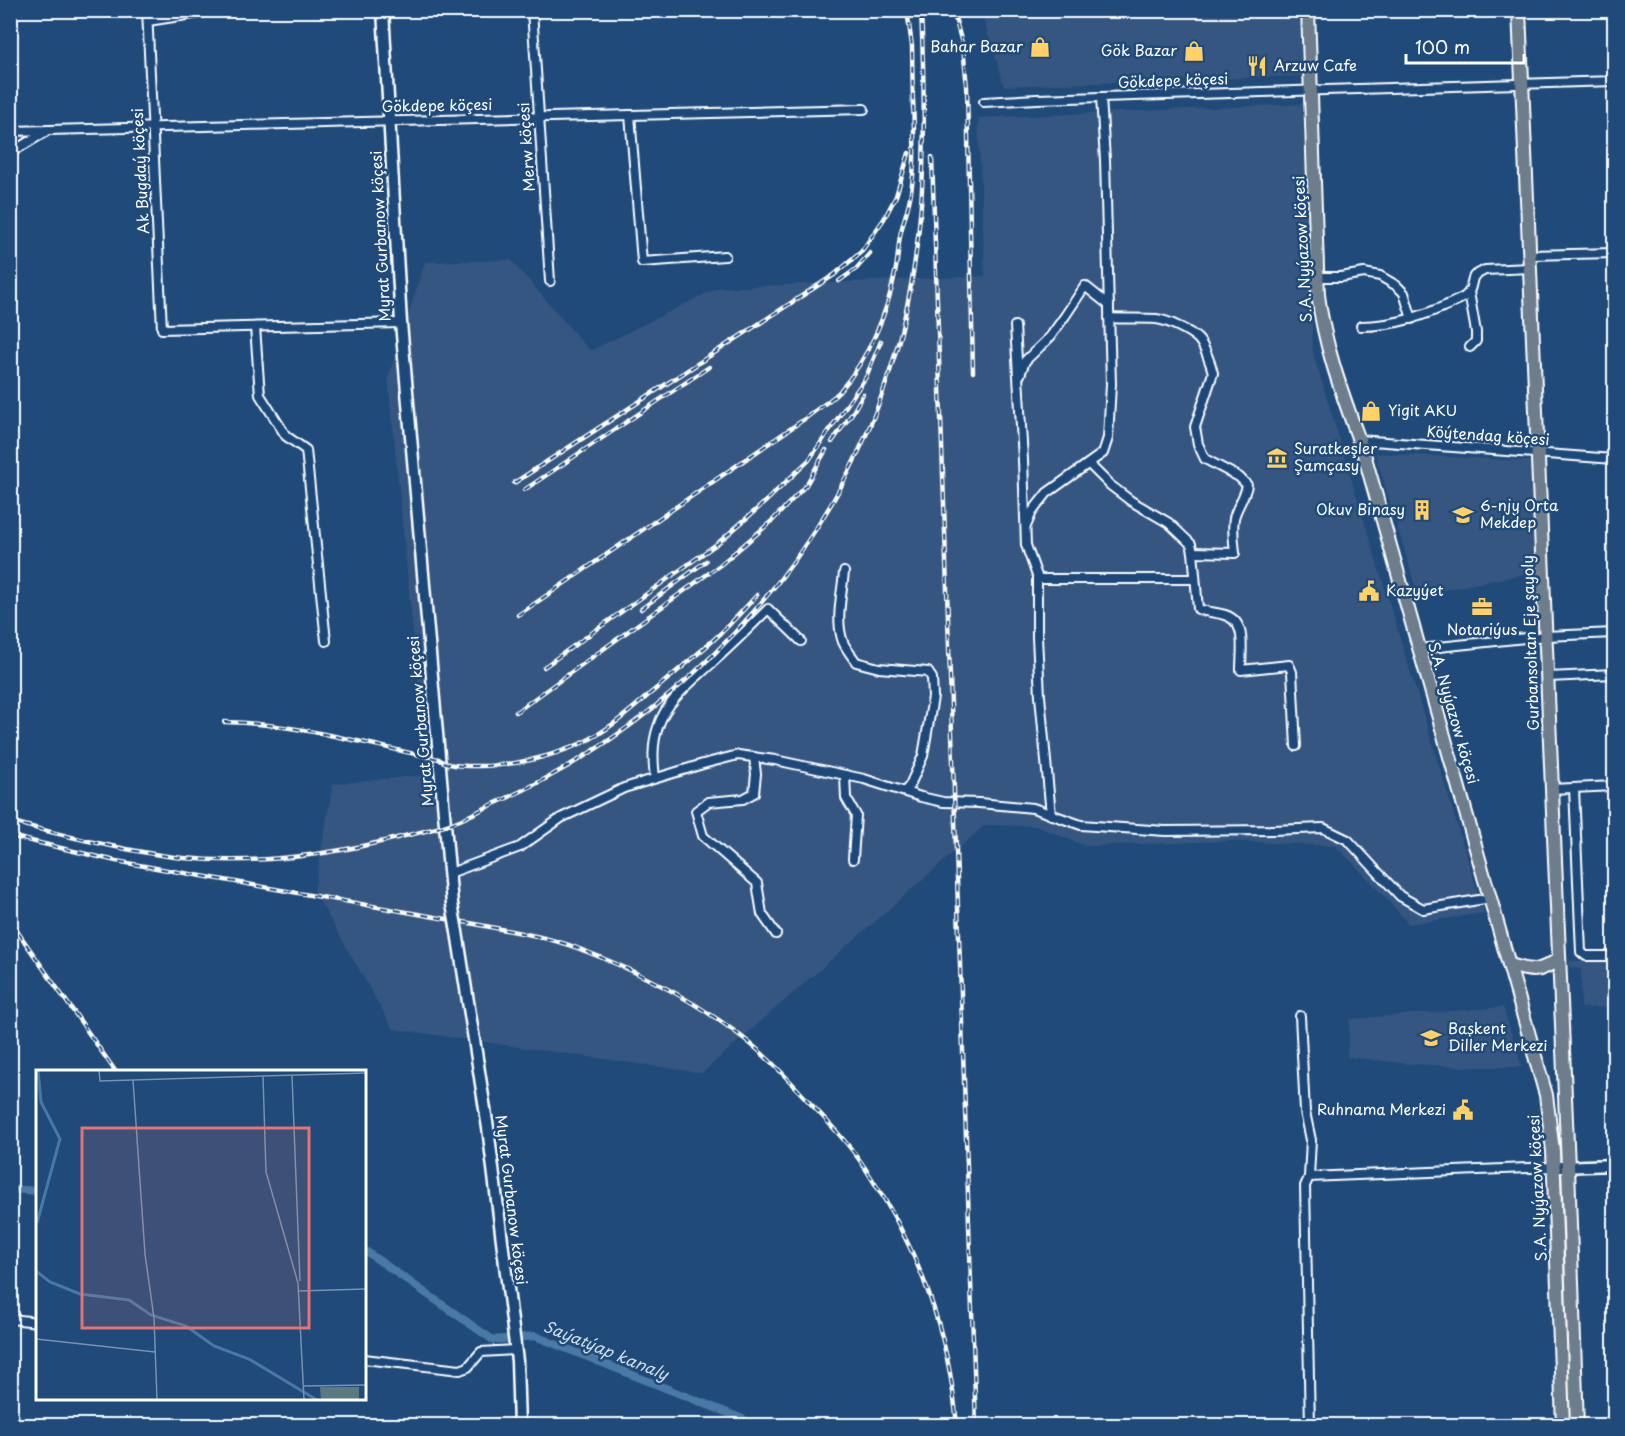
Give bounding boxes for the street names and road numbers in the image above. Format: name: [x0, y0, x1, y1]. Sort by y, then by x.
street label: Gökdepe köçesi: [1117, 66, 1229, 93]
street label: Gökdepe köçesi: [381, 92, 492, 117]
street label: Merw köçesi: [511, 102, 540, 192]
street label: Ak Bugdaý köçesi: [125, 108, 154, 235]
street label: Myrat Gurbanow köçesi: [364, 150, 395, 322]
street label: S.A. Nyýazow köçesi: [1286, 175, 1317, 323]
street label: Köýtendag köçesi: [1426, 419, 1550, 450]
street label: Gurbansoltan Eje şayoly: [1515, 555, 1544, 731]
street label: Myrat Gurbanow köçesi: [401, 635, 438, 807]
street label: S.A. Nyýazow köçesi: [1423, 639, 1486, 786]
street label: Myrat Gurbanow köçesi: [491, 1114, 534, 1286]
street label: S.A. Nyýazow köçesi: [1521, 1114, 1552, 1262]

